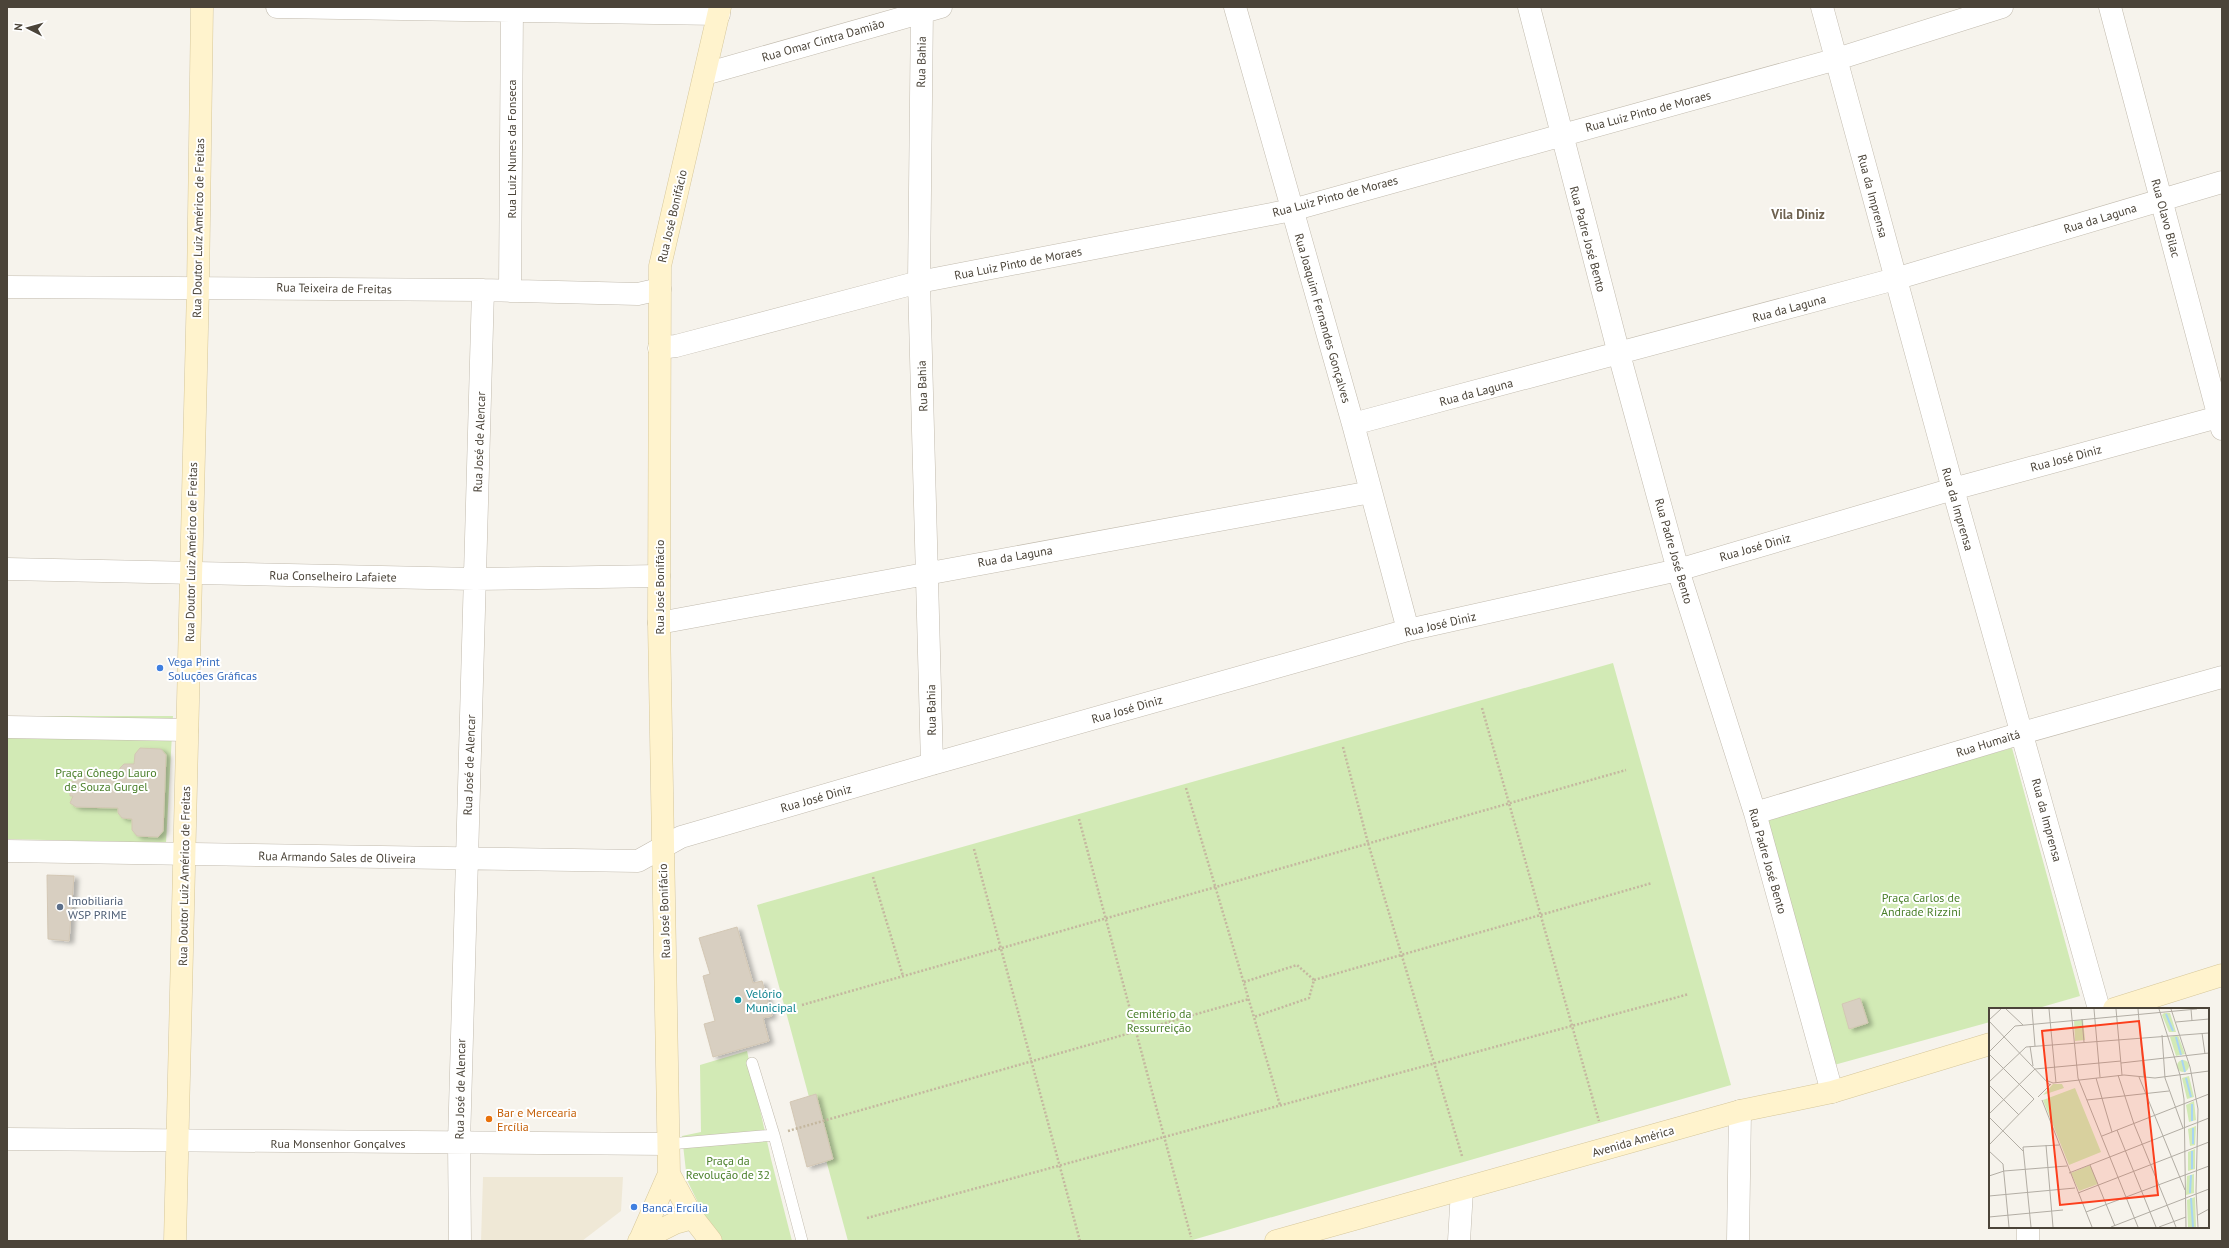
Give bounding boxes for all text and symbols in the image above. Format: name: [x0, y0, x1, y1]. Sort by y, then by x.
north arrow: [8, 8, 48, 48]
street label: Rua Omar Cintra Damião: [760, 15, 886, 65]
text: N: [11, 23, 25, 31]
street label: Rua Bahia: [913, 36, 929, 88]
street label: Rua Luiz Nunes da Fonseca: [504, 79, 519, 219]
street label: Rua Luiz Pinto de Moraes: [1584, 87, 1712, 135]
street label: Rua Doutor Luiz Américo de Freitas: [189, 138, 207, 318]
street label: Rua da Imprensa: [1855, 153, 1891, 239]
street label: Rua José Bonifácio: [654, 168, 690, 264]
street label: Rua Luiz Pinto de Moraes: [1271, 172, 1399, 220]
street label: Rua Olavo Bilac: [2148, 177, 2184, 259]
street label: Rua Padre José Bento: [1567, 184, 1609, 294]
street label: Rua da Laguna: [2062, 200, 2138, 236]
district label: Vila Diniz: [1770, 206, 1825, 223]
street label: Rua Joaquim Fernandes Gonçalves: [1292, 231, 1354, 405]
street label: Rua Luiz Pinto de Moraes: [953, 243, 1083, 283]
street label: Rua Teixeira de Freitas: [276, 279, 392, 297]
street label: Rua da Laguna: [1751, 291, 1827, 325]
street label: Rua Bahia: [914, 360, 930, 412]
street label: Rua da Laguna: [1438, 375, 1514, 409]
street label: Rua José de Alencar: [470, 391, 488, 493]
street label: Rua José Diniz: [2029, 441, 2103, 475]
street label: Rua Doutor Luiz Américo de Freitas: [182, 462, 200, 642]
street label: Rua da Imprensa: [1939, 466, 1977, 552]
street label: Rua Padre José Bento: [1652, 497, 1696, 605]
street label: Rua José Diniz: [1718, 530, 1792, 564]
street label: Rua José Bonifácio: [652, 540, 667, 634]
street label: Rua da Laguna: [976, 542, 1054, 570]
street label: Rua Conselheiro Lafaiete: [269, 567, 397, 585]
street label: Rua José Diniz: [1403, 608, 1477, 640]
place label: Vega Print Soluções Gráficas: [167, 654, 257, 683]
marker: Vega Print Soluções Gráficas: [155, 663, 165, 673]
street label: Rua Bahia: [923, 684, 939, 736]
street label: Rua José Diniz: [1090, 692, 1164, 726]
street label: Rua José de Alencar: [460, 714, 478, 816]
street label: Rua Humaitá: [1954, 726, 2022, 760]
park label: Praça Cônego Lauro de Souza Gurgel: [55, 765, 157, 794]
street label: Rua da Imprensa: [2029, 777, 2065, 863]
street label: Rua José Diniz: [779, 781, 853, 815]
street label: Rua Doutor Luiz Américo de Freitas: [175, 786, 193, 966]
street label: Rua Padre José Bento: [1746, 807, 1790, 915]
street label: Rua Armando Sales de Oliveira: [258, 848, 416, 866]
street label: Rua José Bonifácio: [655, 863, 673, 959]
park label: Praça Carlos de Andrade Rizzini: [1881, 890, 1961, 919]
place label: Imobiliaria WSP PRIME: [68, 893, 127, 922]
marker: Imobiliaria WSP PRIME: [55, 902, 65, 912]
place label: Velório Municipal: [745, 986, 797, 1015]
marker: Velório Municipal: [733, 995, 743, 1005]
park label: Cemitério da Ressurreição: [1127, 1006, 1191, 1035]
inset map: [1989, 1008, 2209, 1228]
street label: Rua José de Alencar: [452, 1038, 468, 1140]
place label: Bar e Mercearia Ercília: [497, 1105, 577, 1134]
marker: Bar e Mercearia Ercília: [484, 1114, 494, 1124]
street label: Avenida América: [1590, 1122, 1676, 1160]
street label: Rua Monsenhor Gonçalves: [270, 1136, 406, 1151]
park label: Praça da Revolução de 32: [686, 1153, 770, 1182]
place label: Banca Ercília: [642, 1200, 708, 1215]
marker: Banca Ercília: [629, 1202, 639, 1212]

